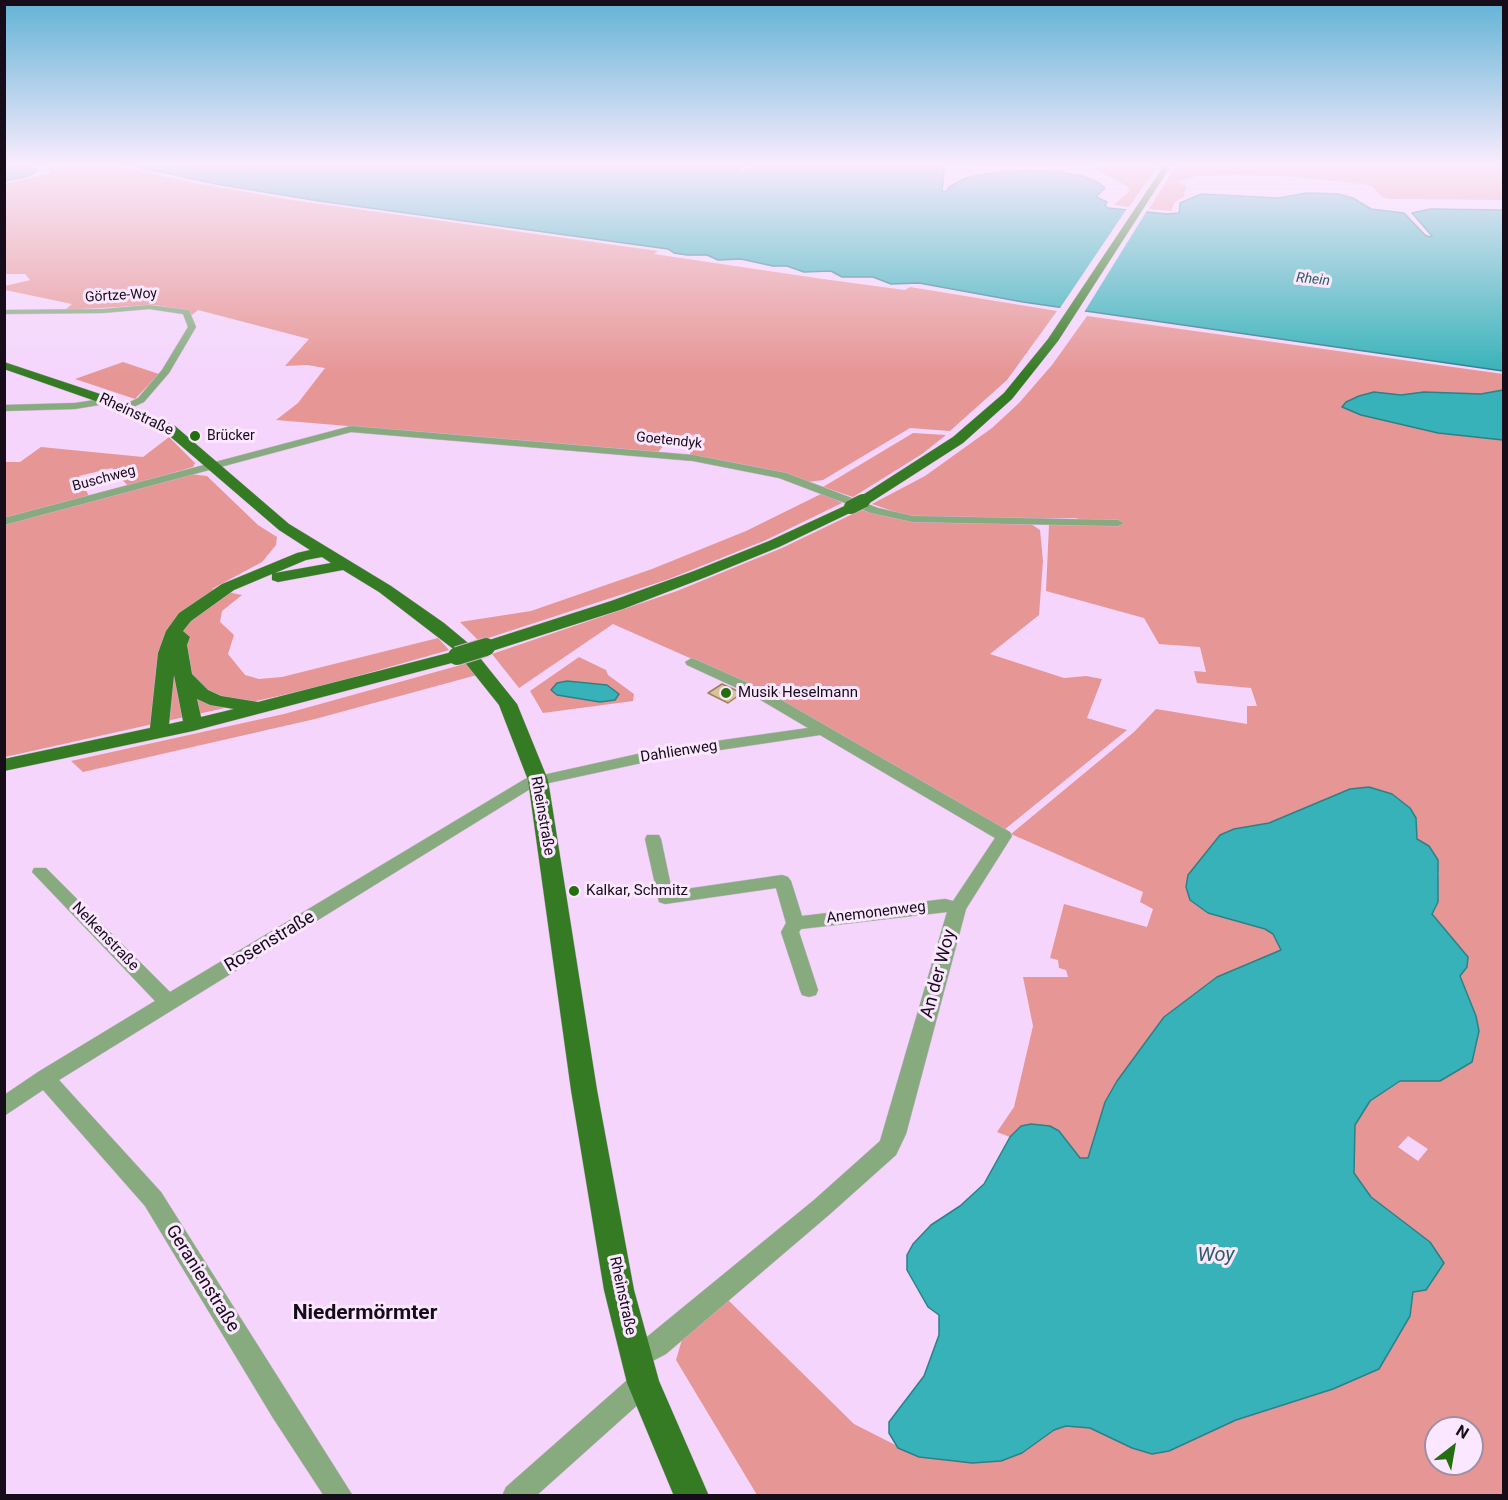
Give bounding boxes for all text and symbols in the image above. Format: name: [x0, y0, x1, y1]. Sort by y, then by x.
water label: Rhein: [1295, 270, 1331, 290]
street label: Görtze-Woy: [85, 286, 157, 306]
street label: Rheinstraße: [96, 390, 176, 440]
place label: Brücker: [207, 428, 255, 444]
marker: Brücker: [188, 429, 202, 443]
street label: Goetendyk: [635, 429, 703, 453]
street label: Buschweg: [71, 463, 137, 495]
place label: Musik Heselmann: [738, 684, 858, 702]
marker: Musik Heselmann: [719, 686, 733, 700]
street label: Dahlienweg: [639, 737, 719, 767]
street label: Rheinstraße: [526, 775, 558, 857]
place label: Kalkar, Schmitz: [586, 882, 688, 900]
marker: Kalkar, Schmitz: [567, 884, 581, 898]
street label: Anemonenweg: [825, 898, 927, 928]
street label: Nelkenstraße: [68, 899, 142, 975]
street label: Rosenstraße: [221, 907, 319, 977]
street label: An der Woy: [917, 927, 961, 1021]
street label: Geranienstraße: [160, 1221, 244, 1337]
water label: Woy: [1197, 1244, 1235, 1268]
street label: Rheinstraße: [605, 1255, 639, 1337]
district label: Niedermörmter: [293, 1301, 437, 1327]
north arrow: [1424, 1416, 1484, 1476]
text: N: [1453, 1421, 1472, 1443]

